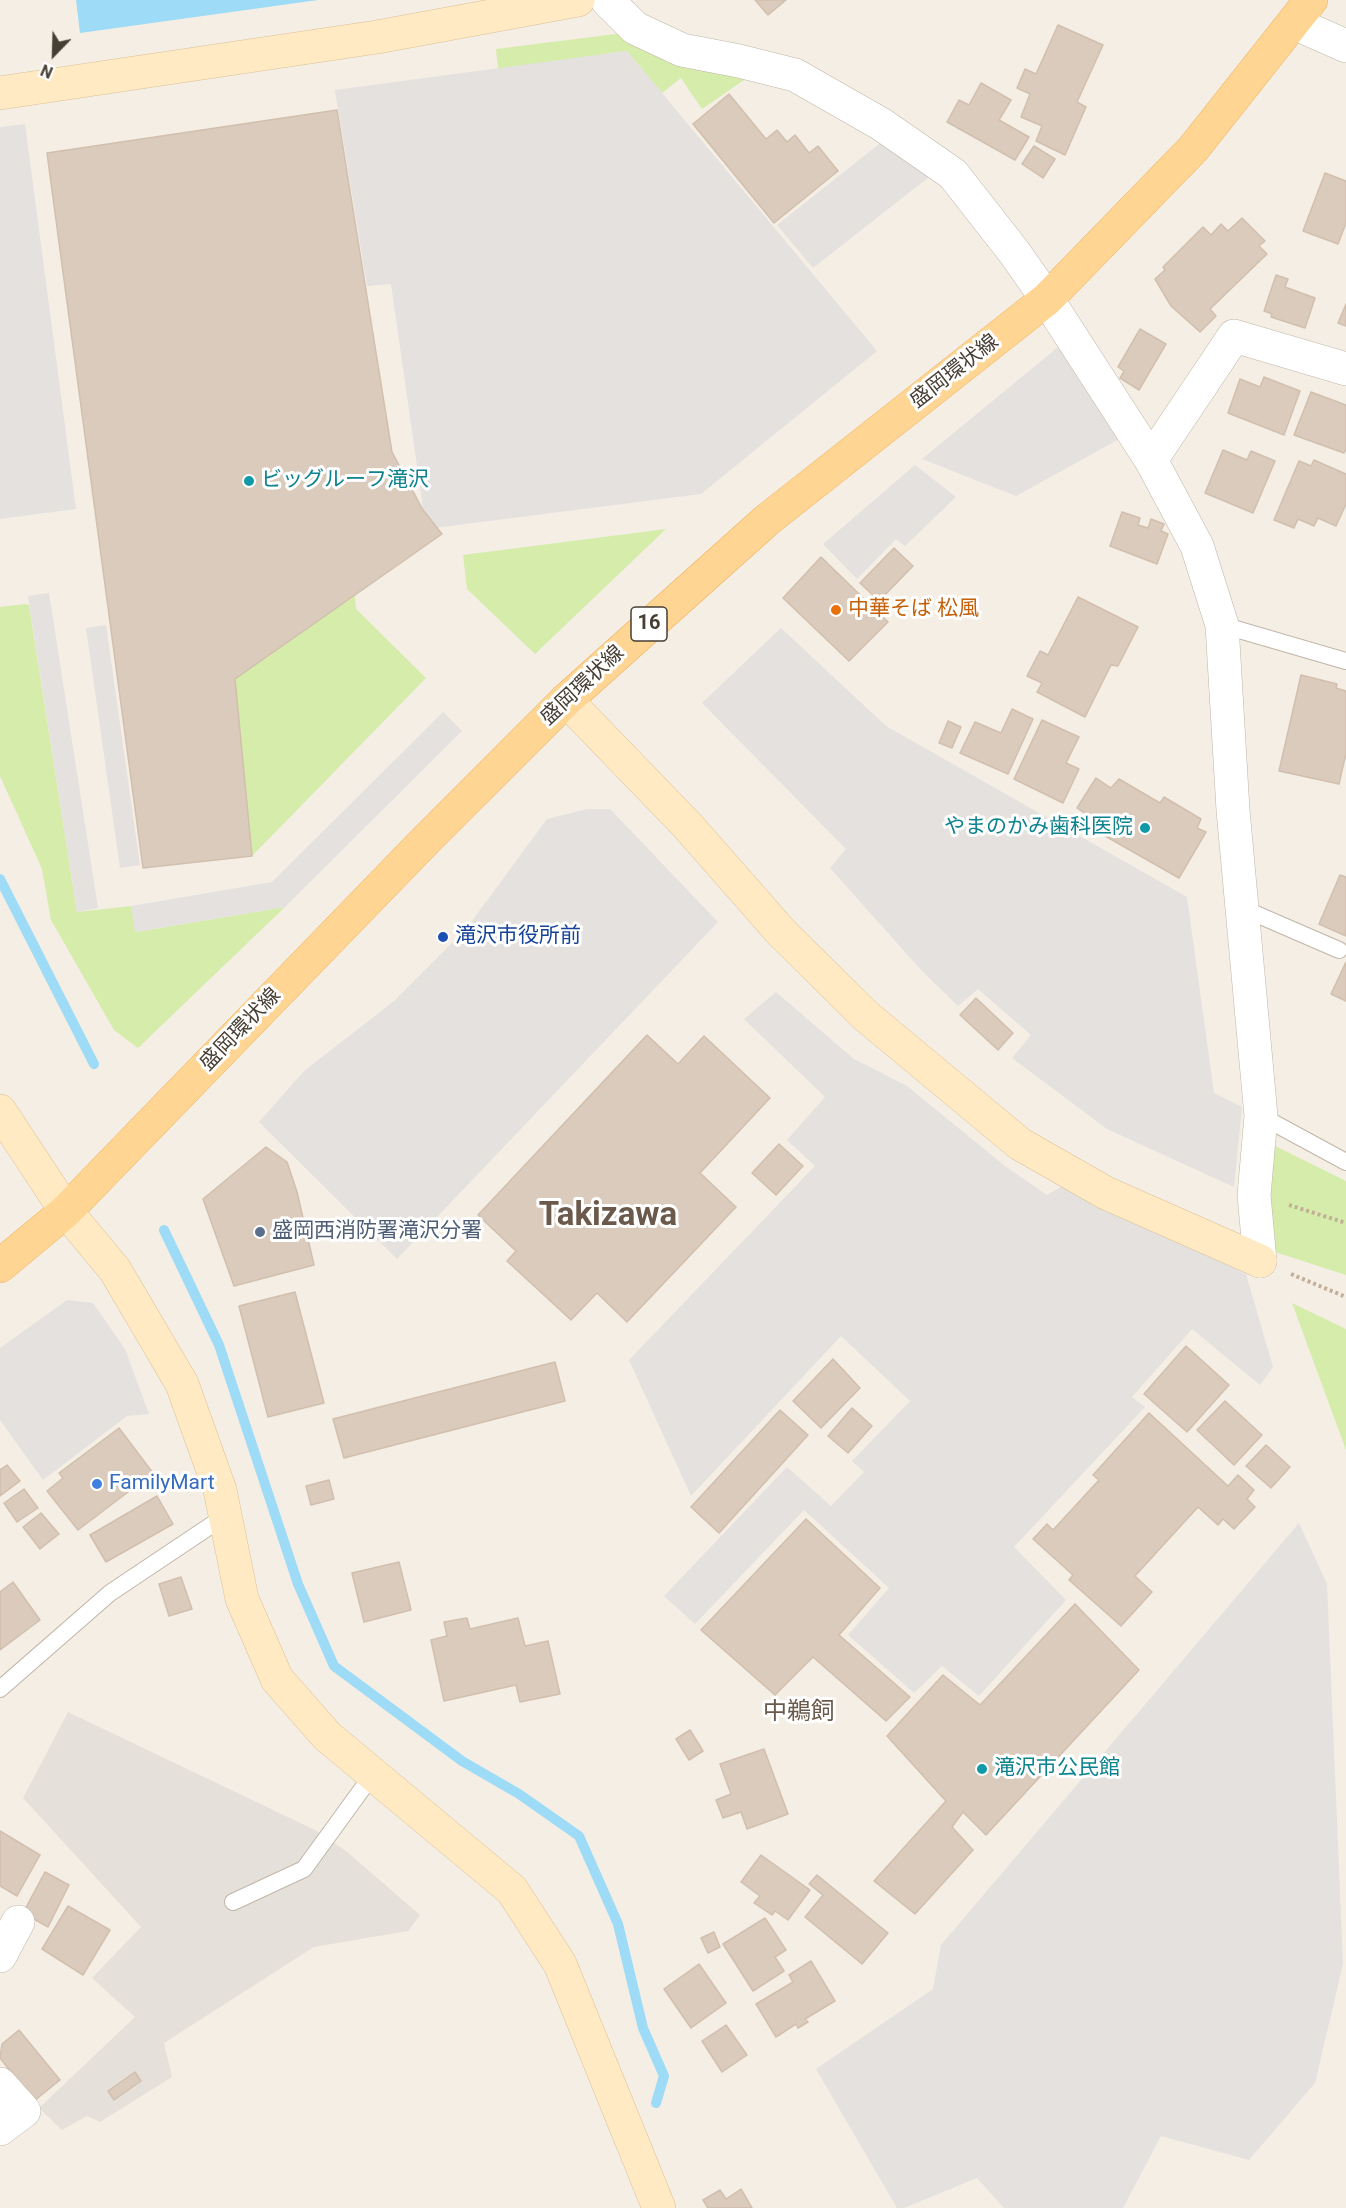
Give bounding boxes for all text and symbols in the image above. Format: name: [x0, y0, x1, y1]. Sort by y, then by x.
north arrow: [24, 24, 84, 84]
text: N: [38, 60, 56, 82]
street label: 盛岡環状線: [906, 330, 1004, 414]
place label: ビッグルーフ滝沢: [261, 468, 429, 494]
marker: ビッグルーフ滝沢: [242, 474, 256, 488]
place label: 中華そば 松風: [848, 597, 979, 623]
marker: 中華そば 松風: [829, 603, 843, 617]
road number: 16: [631, 607, 667, 641]
street label: 盛岡環状線: [536, 641, 630, 731]
place label: やまのかみ歯科医院: [944, 815, 1133, 841]
marker: やまのかみ歯科医院: [1138, 821, 1152, 835]
place label: 滝沢市役所前: [455, 924, 581, 950]
marker: 滝沢市役所前: [436, 930, 450, 944]
street label: 盛岡環状線: [195, 983, 287, 1077]
district label: Takizawa: [539, 1197, 677, 1237]
place label: 盛岡西消防署滝沢分署: [272, 1219, 482, 1245]
marker: 盛岡西消防署滝沢分署: [253, 1225, 267, 1239]
place label: FamilyMart: [109, 1471, 215, 1497]
marker: FamilyMart: [90, 1477, 104, 1491]
district label: 中鵜飼: [763, 1699, 835, 1727]
place label: 滝沢市公民館: [994, 1756, 1120, 1782]
marker: 滝沢市公民館: [975, 1762, 989, 1776]

